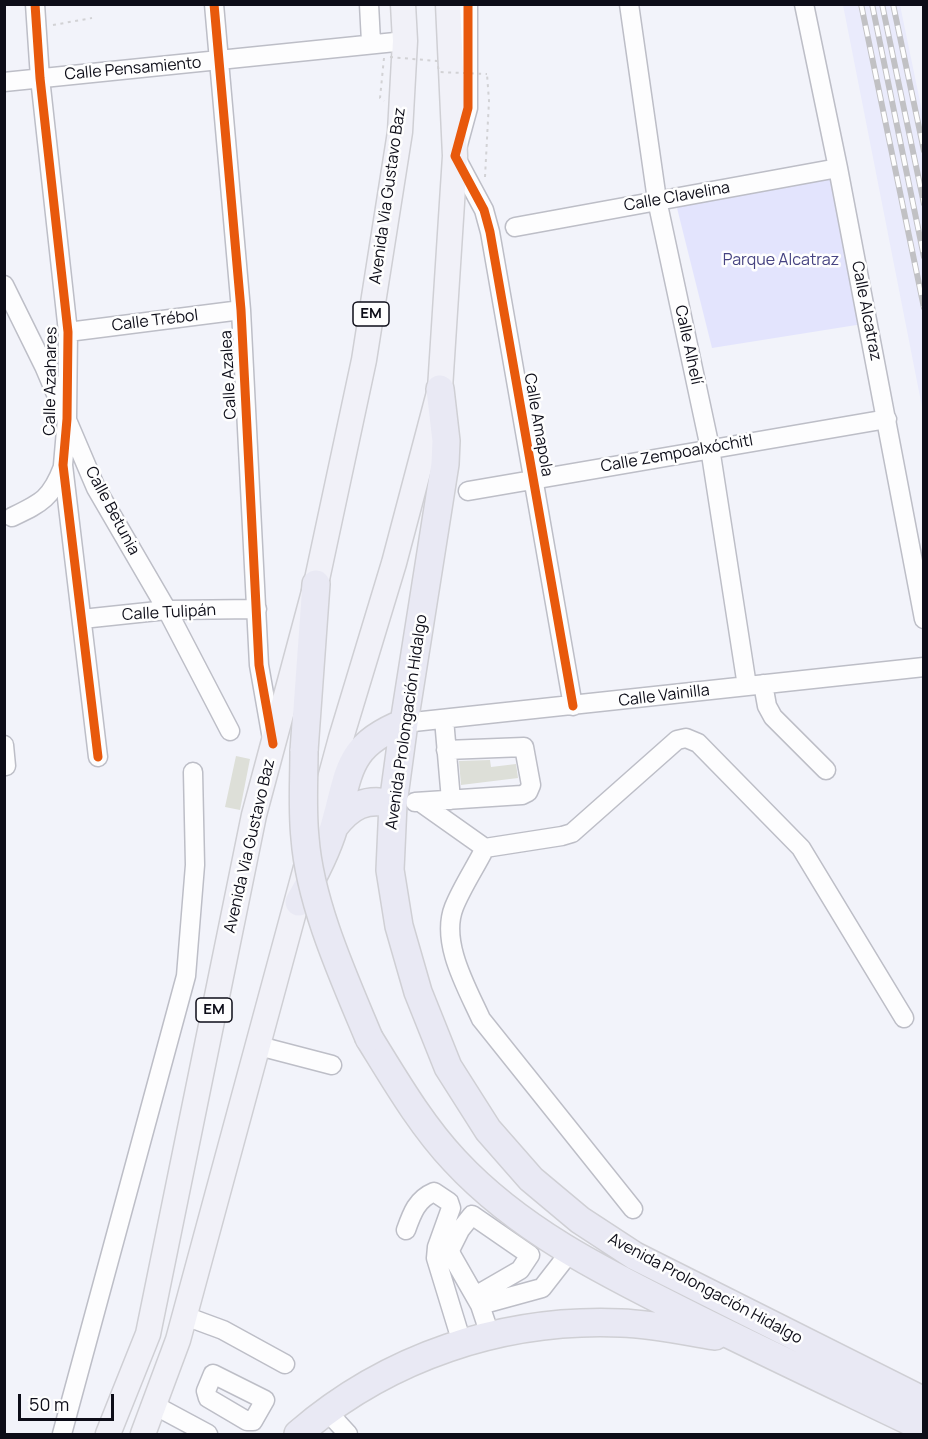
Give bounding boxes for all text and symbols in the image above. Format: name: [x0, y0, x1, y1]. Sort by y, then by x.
street label: Calle Pensamiento: [64, 53, 202, 85]
street label: Avenida Via Gustavo Baz: [366, 106, 410, 286]
street label: Calle Clavelina: [623, 178, 731, 216]
park label: Parque Alcatraz: [723, 251, 839, 271]
street label: Calle Alcatraz: [847, 260, 885, 362]
road number: EM: [353, 302, 389, 326]
street label: Calle Alhelí: [670, 304, 706, 386]
street label: Calle Trébol: [111, 306, 199, 336]
street label: Calle Azahares: [40, 326, 62, 436]
street label: Calle Azalea: [217, 330, 241, 420]
street label: Calle Amapola: [519, 372, 557, 478]
street label: Calle Zempoalxóchitl: [599, 431, 755, 477]
street label: Calle Betunia: [81, 463, 143, 559]
street label: Calle Tulipán: [122, 601, 216, 625]
street label: Avenida Prolongación Hidalgo: [382, 613, 432, 831]
street label: Calle Vainilla: [617, 681, 711, 711]
street label: Avenida Via Gustavo Baz: [221, 757, 279, 935]
road number: EM: [196, 998, 232, 1022]
street label: Avenida Prolongación Hidalgo: [605, 1230, 805, 1348]
scale bar: [21, 1382, 117, 1420]
text: 50 m: [29, 1392, 69, 1416]

